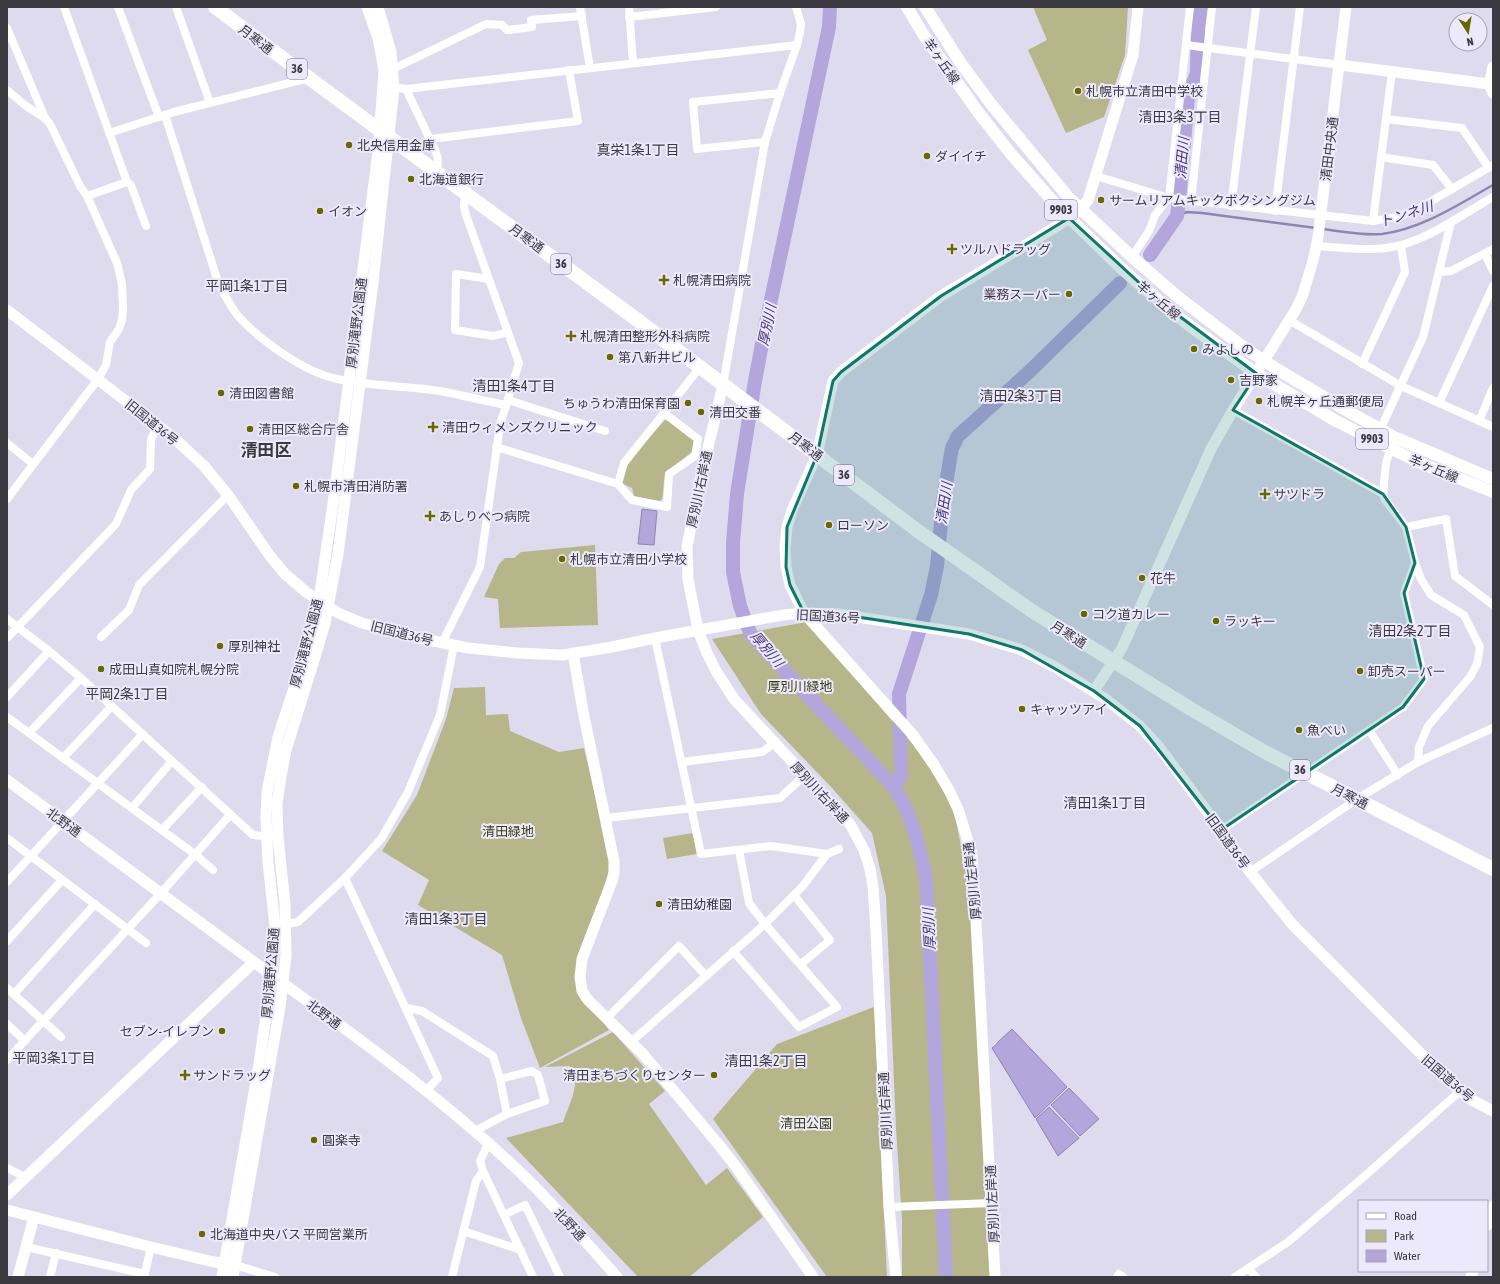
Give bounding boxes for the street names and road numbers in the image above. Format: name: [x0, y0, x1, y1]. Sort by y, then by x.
street label: 月寒通: [236, 22, 276, 57]
street label: 羊ヶ丘線: [921, 36, 963, 87]
road number: 36: [287, 59, 307, 79]
street label: 清田中央通: [1318, 116, 1341, 182]
road number: 9903: [1045, 200, 1077, 220]
street label: 月寒通: [507, 221, 547, 256]
road number: 36: [551, 254, 571, 274]
street label: 厚別滝野公園通: [344, 277, 369, 369]
street label: 羊ヶ丘線: [1134, 278, 1183, 323]
street label: 旧国道36号: [122, 396, 181, 448]
street label: 月寒通: [786, 429, 826, 464]
road number: 9903: [1356, 429, 1388, 449]
street label: 厚別川右岸通: [684, 449, 715, 529]
street label: 羊ヶ丘線: [1407, 451, 1461, 486]
road number: 36: [834, 465, 854, 485]
street label: 厚別滝野公園通: [287, 597, 326, 689]
street label: 旧国道36号: [796, 607, 860, 626]
street label: 旧国道36号: [369, 618, 435, 649]
street label: 月寒通: [1048, 618, 1089, 651]
street label: 厚別川右岸通: [788, 759, 852, 826]
road number: 36: [1290, 760, 1310, 780]
street label: 月寒通: [1329, 781, 1371, 812]
street label: 北野通: [44, 805, 84, 840]
street label: 旧国道36号: [1203, 811, 1253, 872]
street label: 厚別川左岸通: [961, 841, 984, 921]
street label: 厚別滝野公園通: [259, 927, 282, 1019]
street label: 北野通: [304, 997, 344, 1032]
street label: 旧国道36号: [1419, 1052, 1477, 1105]
street label: 厚別川右岸通: [876, 1072, 895, 1150]
street label: 厚別川左岸通: [983, 1165, 1002, 1243]
street label: 北野通: [551, 1205, 588, 1244]

